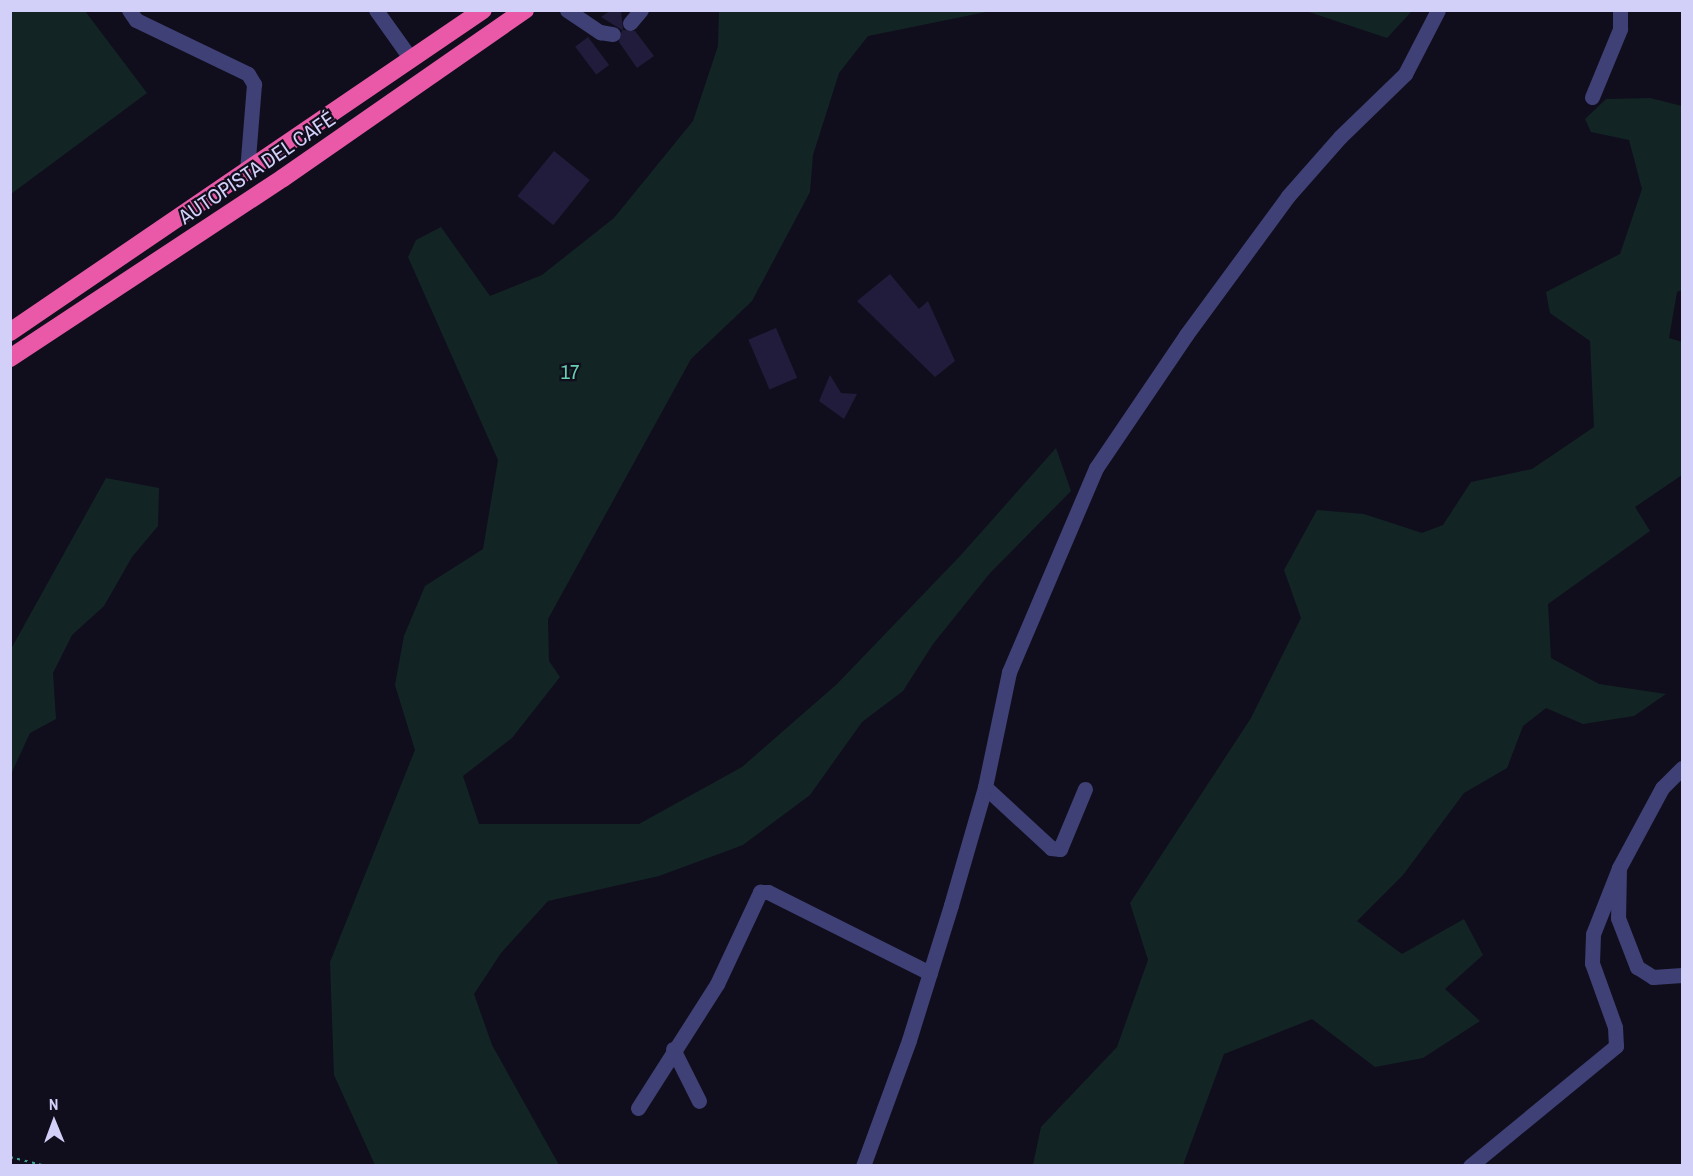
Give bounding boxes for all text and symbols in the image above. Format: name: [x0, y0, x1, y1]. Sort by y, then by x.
street label: AUTOPISTA DEL CAFÉ: [173, 106, 341, 230]
park label: 17: [560, 359, 580, 385]
north arrow: [24, 1092, 84, 1152]
text: N: [49, 1093, 59, 1115]

